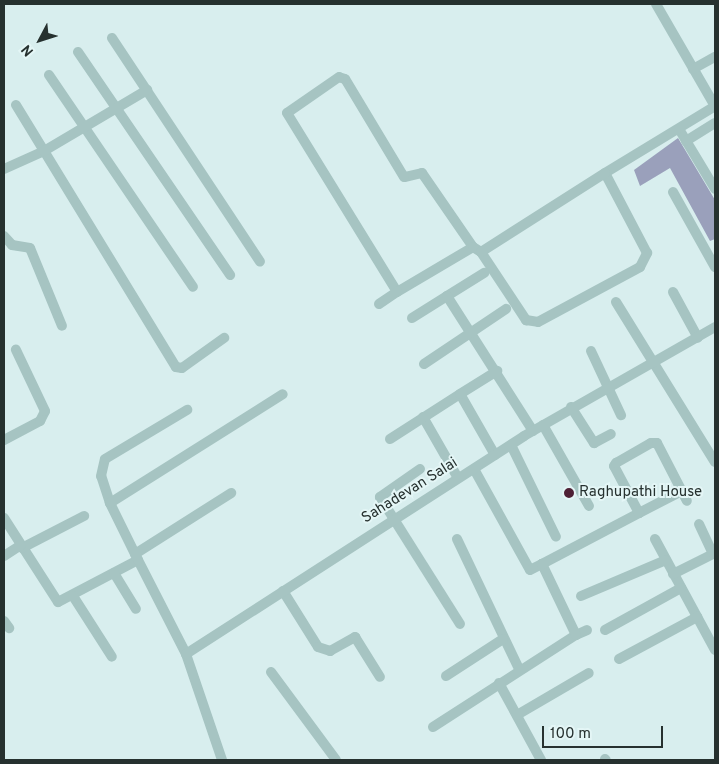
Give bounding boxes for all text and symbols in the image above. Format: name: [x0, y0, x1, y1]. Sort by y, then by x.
north arrow: [15, 15, 65, 65]
text: N: [18, 41, 38, 59]
street label: Sahadevan Salai: [359, 454, 461, 528]
place label: Raghupathi House: [579, 484, 702, 502]
marker: Raghupathi House: [563, 487, 575, 499]
scale bar: [544, 716, 665, 748]
text: 100 m: [550, 725, 591, 744]

